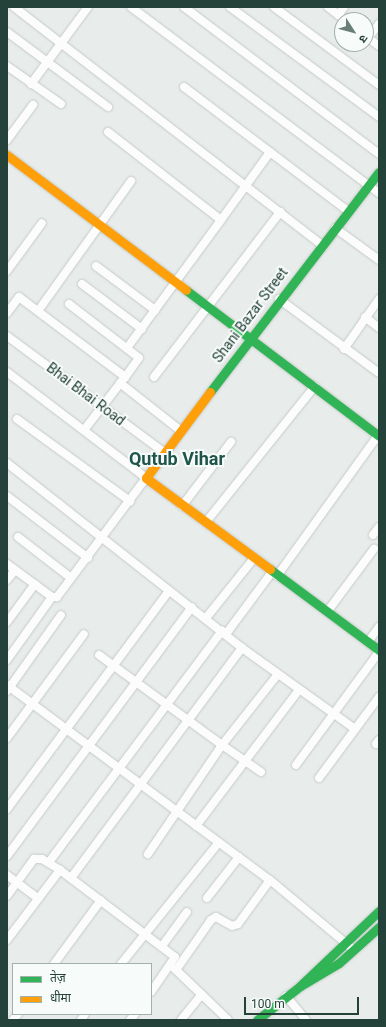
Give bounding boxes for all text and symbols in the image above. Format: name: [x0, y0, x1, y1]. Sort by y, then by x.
north arrow: [334, 12, 374, 52]
text: उ: [356, 32, 370, 45]
street label: Shani Bazar Street: [209, 264, 291, 366]
street label: Bhai Bhai Road: [43, 359, 129, 429]
district label: Qutub Vihar: [129, 448, 225, 470]
legend: [12, 963, 152, 1015]
text: तेज़: [50, 971, 66, 985]
scale bar: [246, 989, 361, 1015]
text: धीमा: [50, 991, 71, 1005]
text: 100 m: [251, 997, 285, 1011]

